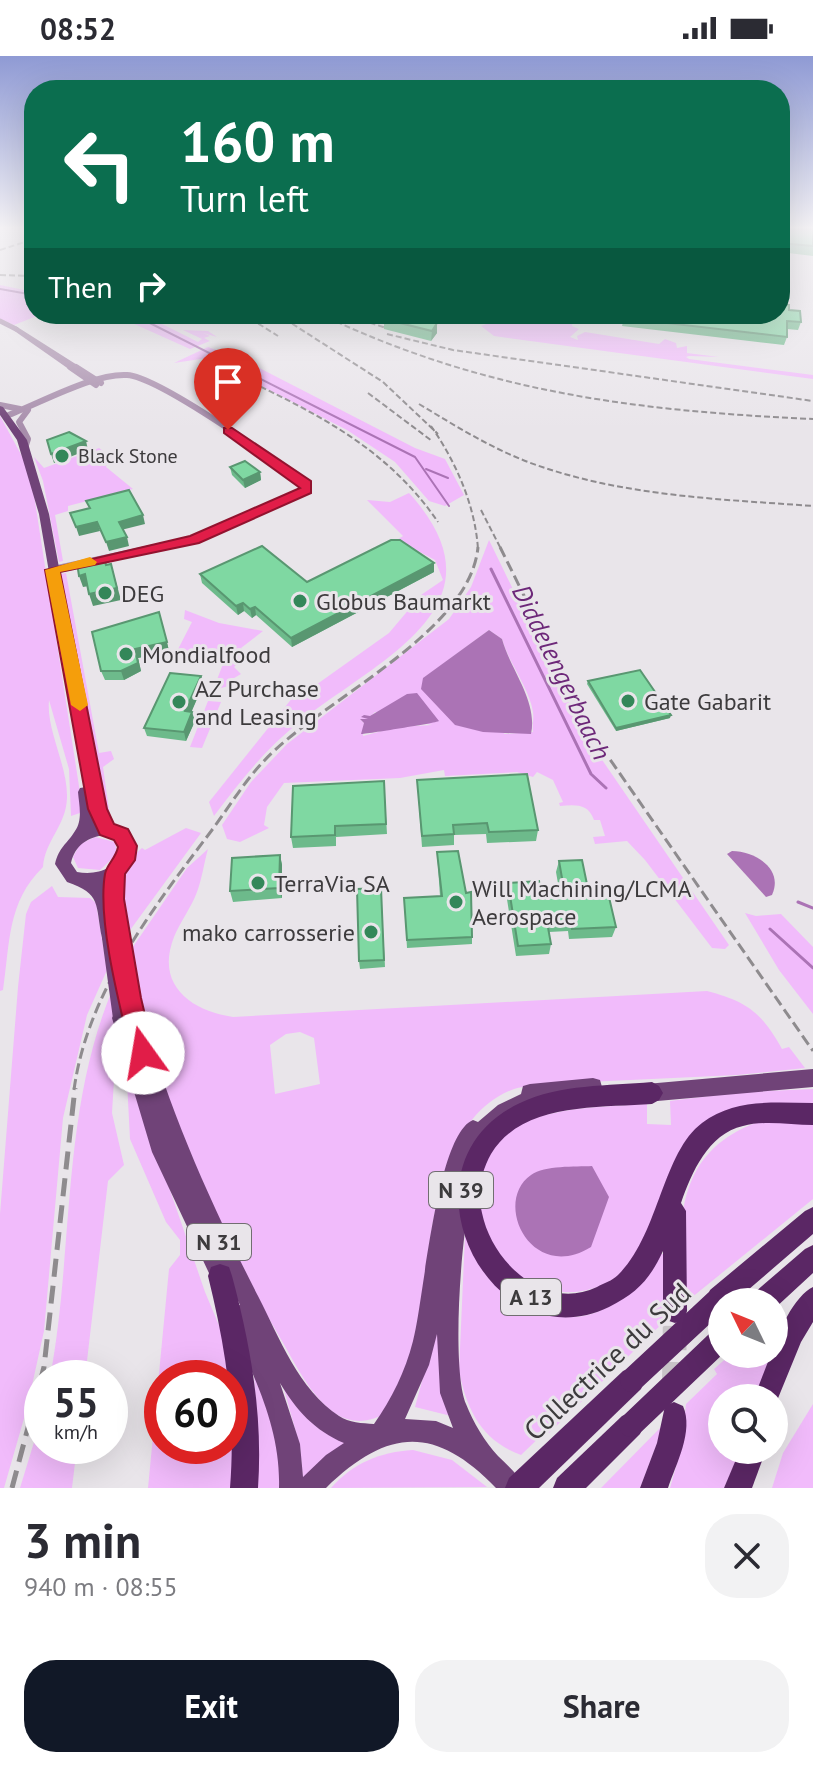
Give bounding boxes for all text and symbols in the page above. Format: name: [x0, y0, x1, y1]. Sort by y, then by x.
text: 08:52: [40, 9, 116, 48]
text: 160 m: [180, 105, 335, 177]
icon: left: [48, 112, 152, 216]
text: Turn left: [180, 175, 309, 222]
icon: right: [129, 264, 173, 308]
text: Then: [48, 267, 113, 306]
pin: [194, 348, 262, 430]
icon: arrive: [206, 360, 250, 404]
place label: Black Stone: [78, 443, 178, 469]
marker: Black Stone: [53, 447, 71, 465]
place label: DEG: [121, 578, 164, 609]
water label: Diddelengerbaach: [505, 579, 619, 765]
marker: DEG: [96, 584, 114, 602]
place label: Globus Baumarkt: [316, 586, 491, 617]
marker: Globus Baumarkt: [291, 592, 309, 610]
place label: Mondialfood: [142, 639, 271, 670]
marker: Mondialfood: [117, 645, 135, 663]
place label: AZ Purchase and Leasing: [195, 673, 319, 732]
place label: Gate Gabarit: [644, 686, 771, 717]
marker: Gate Gabarit: [619, 692, 637, 710]
marker: AZ Purchase and Leasing: [170, 693, 188, 711]
place label: TerraVia SA: [274, 868, 390, 899]
place label: Will Machining/LCMA Aerospace: [472, 873, 692, 932]
marker: TerraVia SA: [249, 874, 267, 892]
marker: Will Machining/LCMA Aerospace: [447, 893, 465, 911]
place label: mako carrosserie: [182, 917, 355, 948]
marker: mako carrosserie: [362, 923, 380, 941]
position arrow: [101, 1011, 185, 1095]
road number: N 39: [429, 1172, 493, 1208]
road number: N 31: [187, 1224, 251, 1260]
street label: Collectrice du Sud: [515, 1274, 699, 1448]
road number: A 13: [501, 1279, 561, 1315]
north arrow: [708, 1288, 788, 1368]
map controls: [708, 1288, 788, 1464]
speed limit sign: 60: [144, 1360, 248, 1464]
text: 55: [53, 1376, 99, 1428]
button: search: [708, 1384, 788, 1464]
text: km/h: [54, 1419, 98, 1445]
text: 3 min: [24, 1509, 141, 1571]
button: close: [705, 1514, 789, 1598]
text: 940 m · 08:55: [24, 1570, 178, 1603]
button: Exit: [24, 1660, 399, 1752]
button: Share: [415, 1660, 789, 1752]

